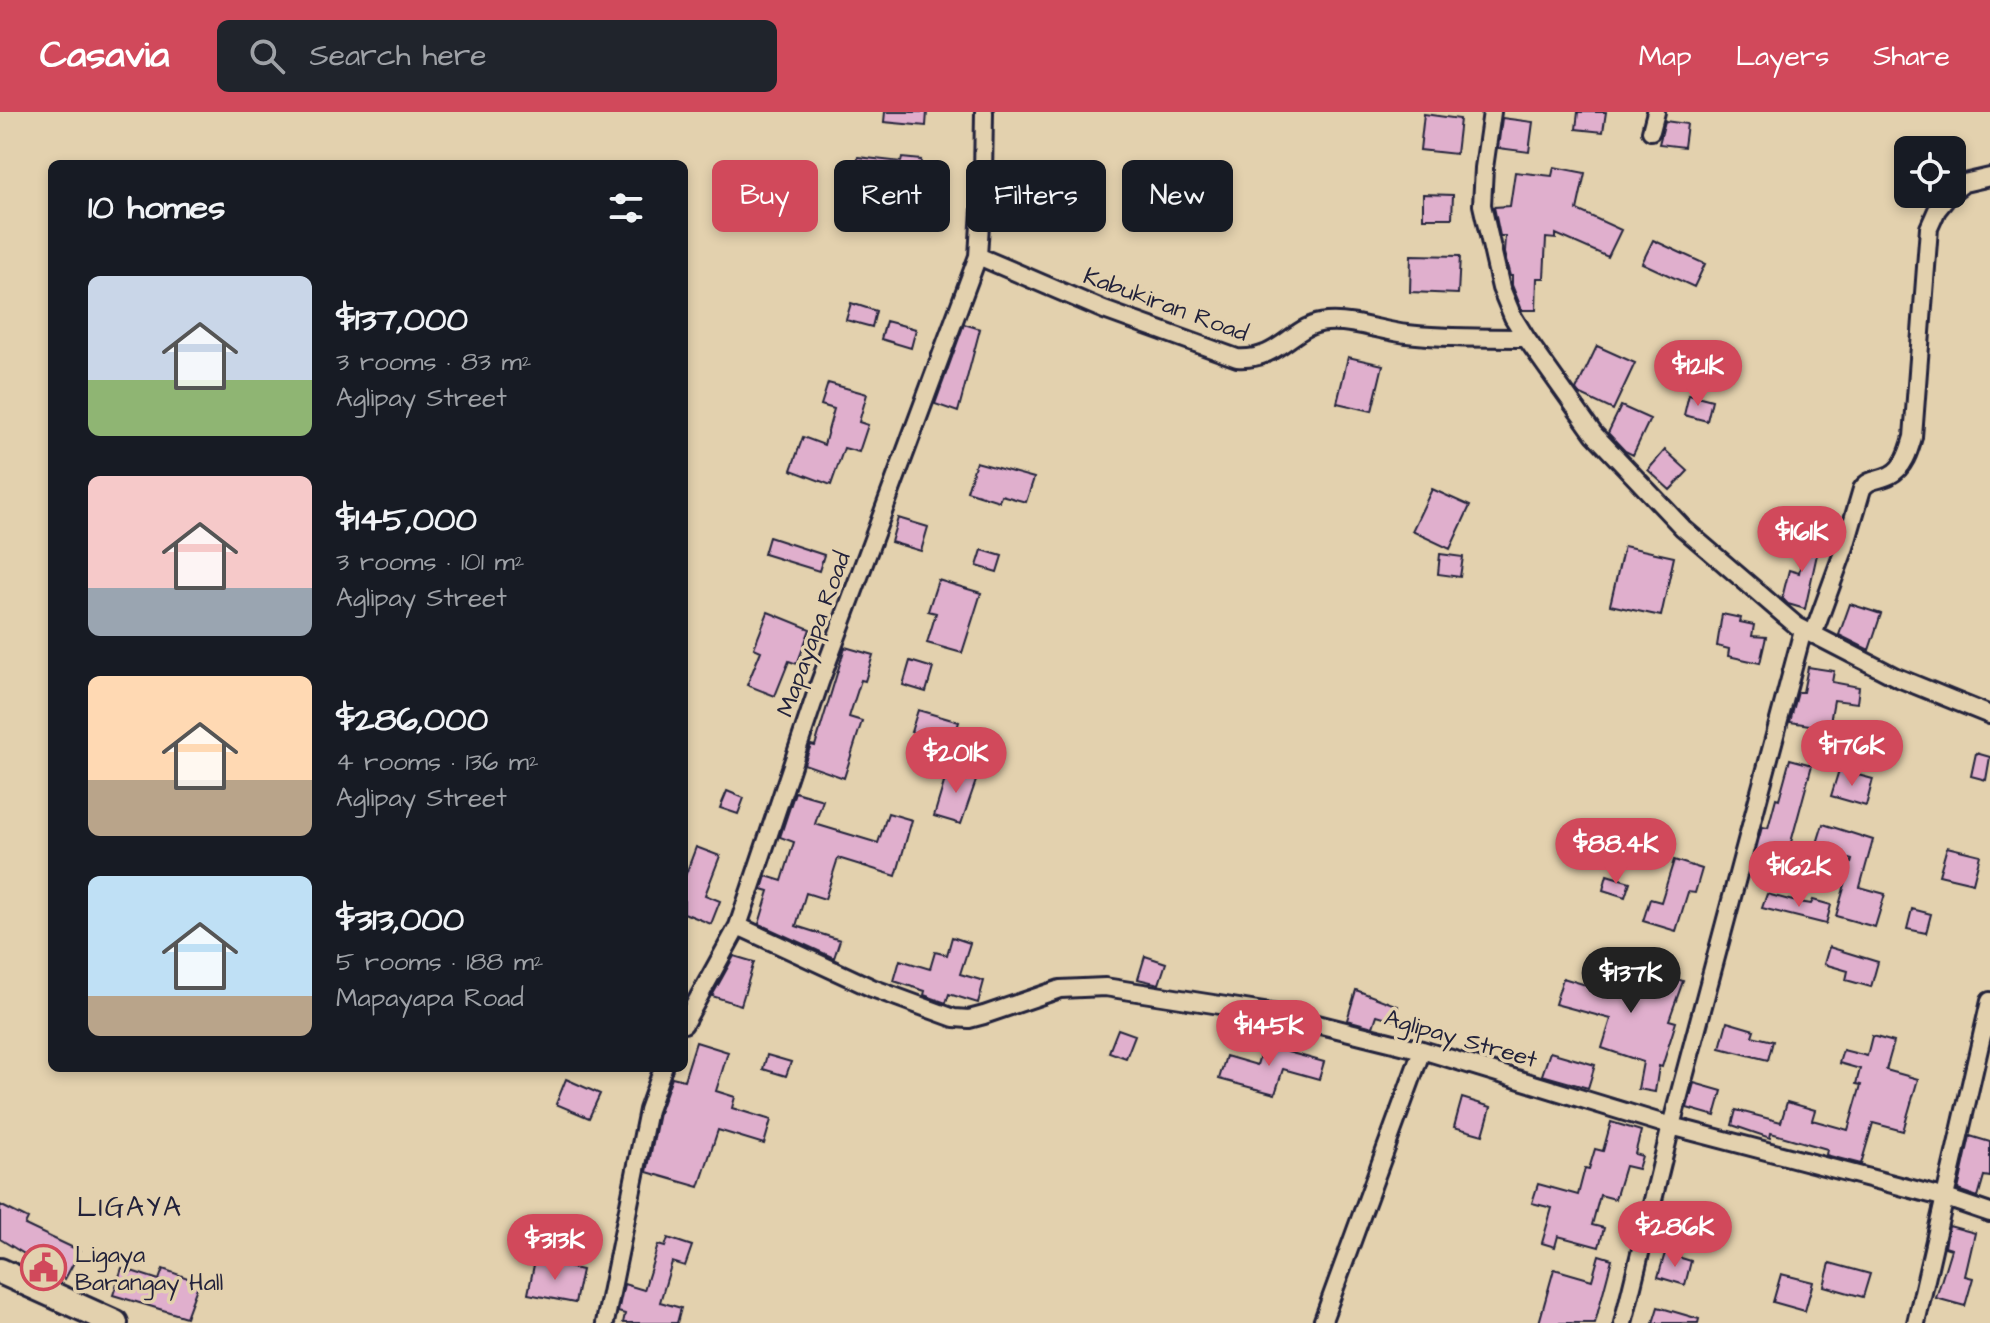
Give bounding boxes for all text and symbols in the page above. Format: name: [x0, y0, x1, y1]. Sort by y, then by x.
search box: [217, 20, 777, 92]
text: Casavia: [40, 30, 169, 82]
icon: search: [245, 34, 289, 78]
text: Search here: [309, 35, 486, 77]
text: Map: [1639, 37, 1692, 76]
text: Layers: [1736, 37, 1829, 76]
text: Share: [1873, 37, 1950, 76]
map controls: [1894, 136, 1966, 208]
button: locate: [1894, 136, 1966, 208]
chip: Buy: [712, 160, 818, 232]
chip: Rent: [834, 160, 950, 232]
chip: Filters: [966, 160, 1106, 232]
chip: New: [1122, 160, 1233, 232]
text: 10 homes: [88, 184, 225, 232]
icon: filters: [604, 186, 648, 230]
street label: Kabukiran Road: [1079, 259, 1253, 350]
text: $137,000: [336, 296, 468, 344]
icon: home: [152, 308, 248, 404]
pin: $121K: [1642, 340, 1754, 408]
text: 3 rooms · 83 m²: [336, 344, 531, 380]
text: $121K: [1672, 348, 1724, 384]
text: Aglipay Street: [336, 380, 507, 416]
text: $145,000: [336, 496, 477, 544]
pin: $161K: [1746, 506, 1858, 574]
icon: home: [152, 508, 248, 604]
text: $161K: [1775, 514, 1829, 550]
text: 3 rooms · 101 m²: [336, 544, 524, 580]
street label: Mapayapa Road: [768, 547, 860, 722]
text: Aglipay Street: [336, 580, 507, 616]
text: $286,000: [336, 696, 488, 744]
icon: home: [152, 708, 248, 804]
pin: $176K: [1796, 720, 1908, 788]
pin: $201K: [900, 727, 1012, 795]
text: $176K: [1819, 728, 1885, 764]
text: $201K: [924, 735, 988, 771]
text: 4 rooms · 136 m²: [336, 744, 539, 780]
text: Aglipay Street: [336, 780, 507, 816]
pin: $88.4K: [1551, 818, 1681, 886]
text: $88.4K: [1573, 826, 1659, 862]
pin: $162K: [1743, 841, 1855, 909]
text: $162K: [1767, 849, 1831, 885]
text: $313,000: [336, 896, 464, 944]
icon: home: [152, 908, 248, 1004]
text: 5 rooms · 188 m²: [336, 944, 544, 980]
pin: $137K: [1575, 947, 1687, 1015]
text: $137K: [1600, 955, 1662, 991]
text: Mapayapa Road: [336, 980, 524, 1016]
pin: $145K: [1213, 1000, 1325, 1068]
street label: Aglipay Street: [1380, 1001, 1541, 1078]
text: $145K: [1234, 1008, 1304, 1044]
district label: LIGAYA: [77, 1188, 183, 1227]
pin: $286K: [1619, 1201, 1731, 1269]
text: $286K: [1636, 1209, 1714, 1245]
pin: $313K: [499, 1214, 611, 1282]
text: $313K: [525, 1222, 585, 1258]
place label: Ligaya Barangay Hall: [75, 1238, 223, 1301]
public building icon: Ligaya Barangay Hall: [20, 1244, 68, 1292]

